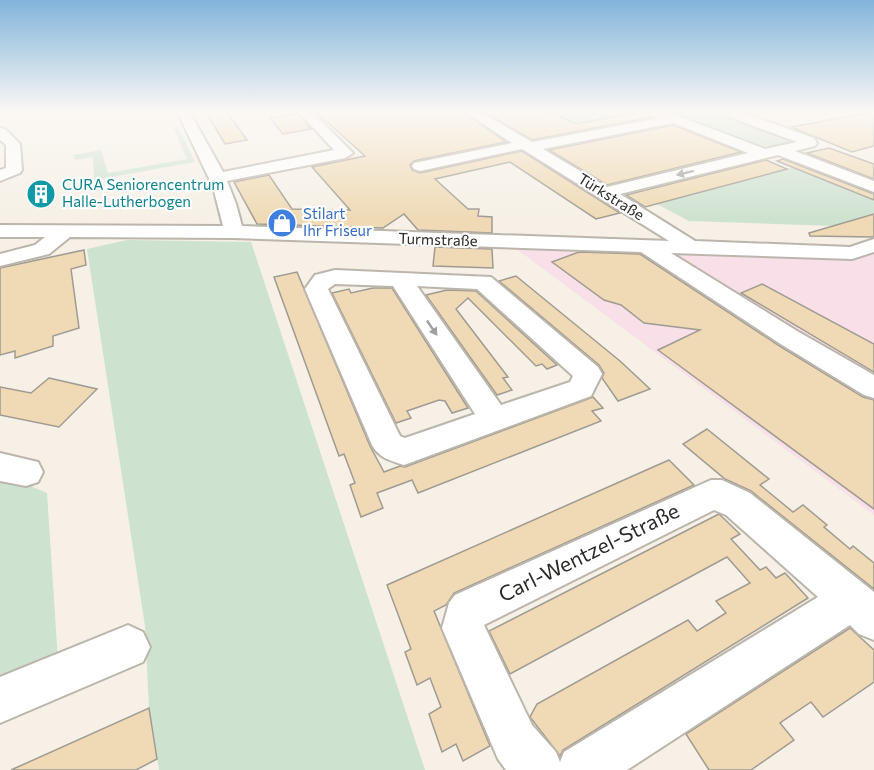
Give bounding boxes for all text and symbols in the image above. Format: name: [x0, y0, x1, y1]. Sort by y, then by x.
street label: Türkstraße: [575, 169, 648, 224]
one-way arrow: [676, 169, 695, 179]
place label: CURA Seniorencentrum Halle-Lutherbogen: [62, 175, 224, 210]
building icon: CURA Seniorencentrum Halle-Lutherbogen: [25, 178, 57, 210]
place label: Stilart Ihr Friseur: [303, 204, 372, 239]
shop icon: Stilart Ihr Friseur: [266, 207, 298, 239]
street label: Turmstraße: [398, 229, 478, 249]
one-way arrow: [427, 320, 438, 336]
street label: Carl-Wentzel-Straße: [494, 497, 683, 606]

